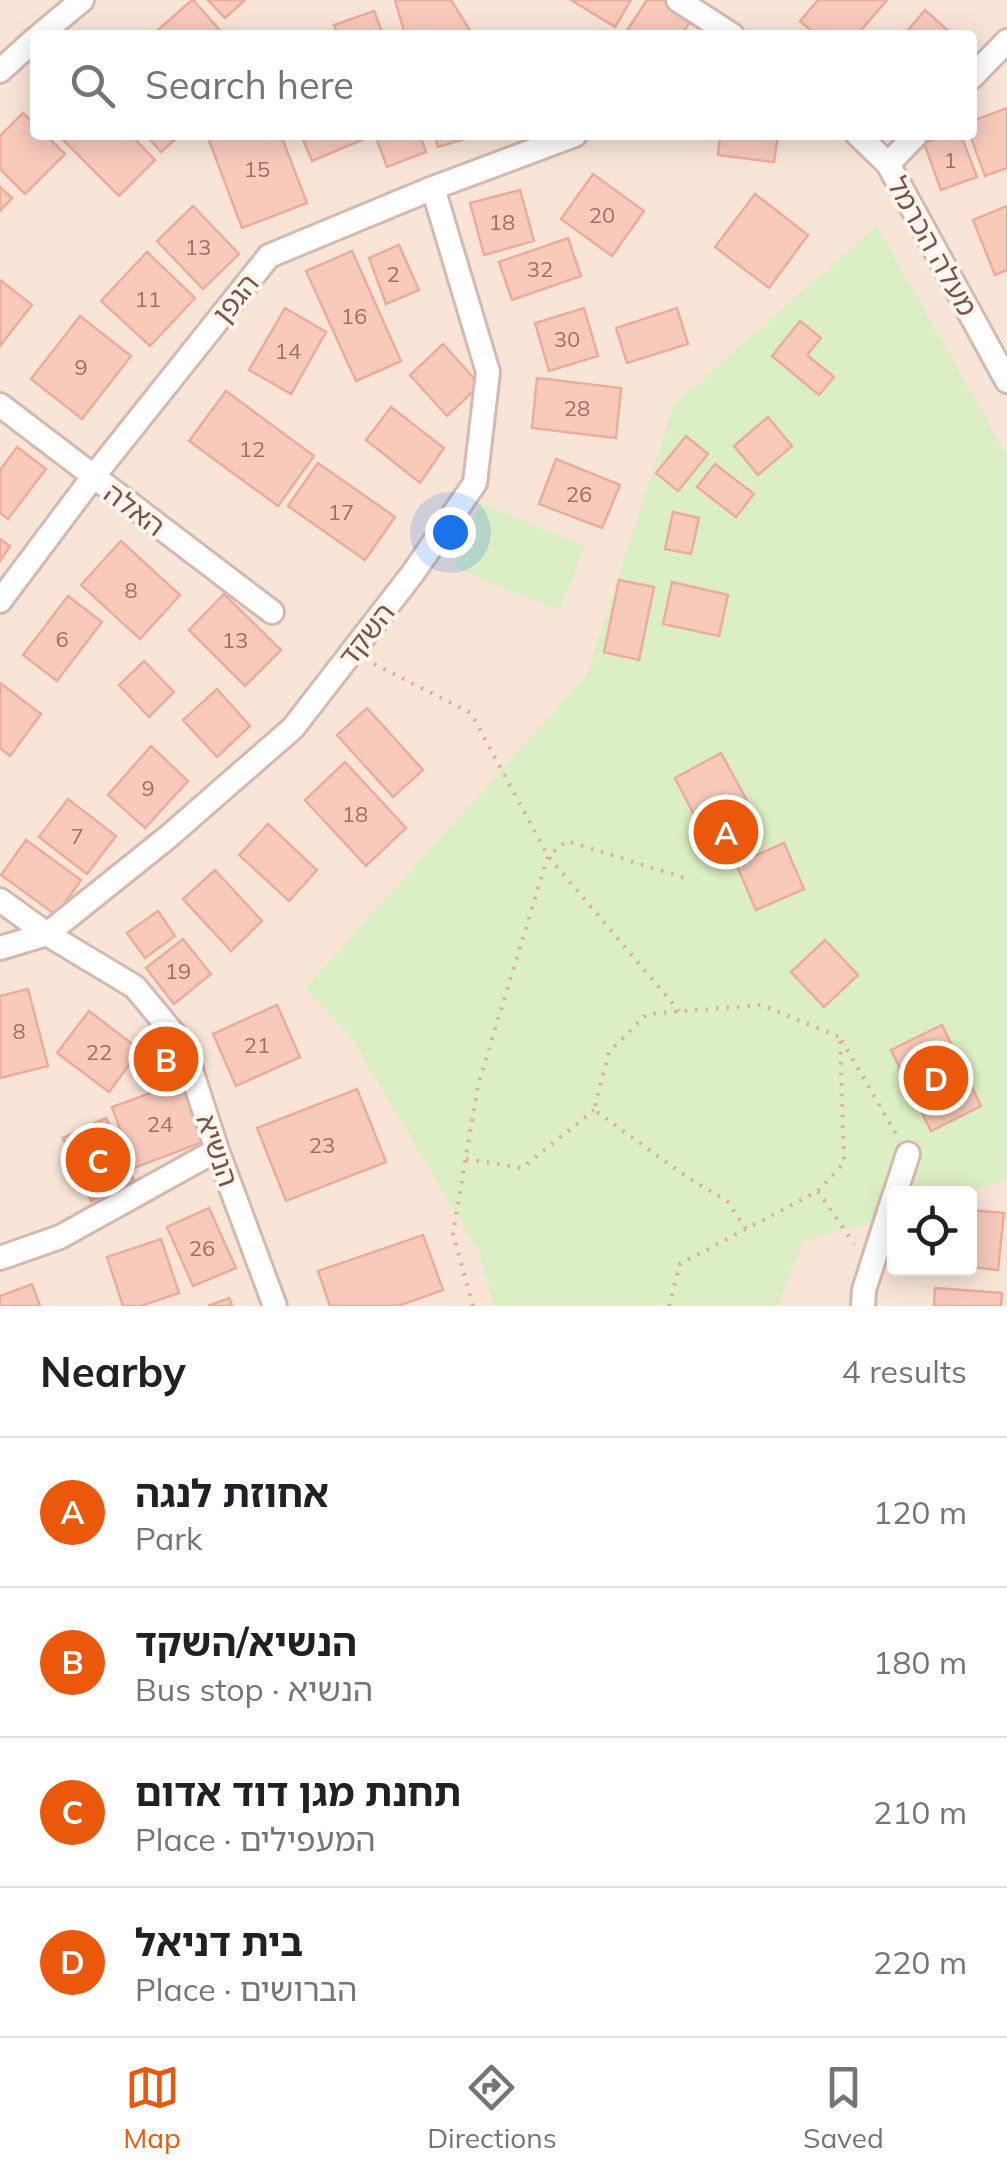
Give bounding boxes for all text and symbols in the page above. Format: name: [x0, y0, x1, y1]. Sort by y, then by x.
search box: [30, 30, 977, 140]
icon: search: [65, 58, 120, 113]
text: Search here: [145, 61, 354, 109]
house number: 1: [943, 146, 957, 174]
house number: 15: [244, 155, 270, 183]
street label: מעלה הכרמל: [880, 170, 986, 322]
house number: 20: [589, 201, 615, 229]
house number: 18: [489, 208, 515, 236]
house number: 13: [185, 233, 211, 261]
house number: 32: [527, 255, 553, 283]
house number: 2: [386, 260, 400, 288]
street label: הגפן: [205, 266, 265, 330]
house number: 11: [135, 285, 161, 313]
house number: 16: [341, 302, 367, 330]
house number: 30: [554, 325, 580, 353]
house number: 14: [275, 337, 301, 365]
house number: 9: [74, 353, 88, 381]
house number: 28: [564, 394, 590, 422]
house number: 12: [239, 435, 265, 463]
street label: האלה: [98, 475, 172, 543]
house number: 26: [566, 480, 592, 508]
house number: 17: [328, 498, 354, 526]
your location: [425, 507, 476, 558]
house number: 8: [124, 576, 138, 604]
street label: השקד: [330, 595, 402, 673]
house number: 6: [55, 625, 69, 653]
house number: 13: [222, 626, 248, 654]
house number: 9: [141, 774, 155, 802]
pin: A: [694, 794, 758, 870]
house number: 18: [342, 800, 368, 828]
house number: 7: [70, 822, 84, 850]
house number: 19: [165, 957, 191, 985]
house number: 8: [12, 1017, 26, 1045]
pin: B: [134, 1022, 198, 1096]
house number: 21: [244, 1031, 270, 1059]
house number: 22: [86, 1038, 112, 1066]
pin: D: [904, 1040, 968, 1116]
street label: הנשיא: [189, 1109, 247, 1191]
house number: 24: [147, 1110, 173, 1138]
pin: C: [66, 1122, 130, 1198]
house number: 23: [309, 1131, 335, 1159]
map controls: [887, 1186, 977, 1276]
button: locate: [887, 1186, 977, 1276]
house number: 26: [189, 1234, 215, 1262]
text: Nearby: [40, 1345, 186, 1398]
text: 4 results: [842, 1351, 967, 1391]
text: אחוזת לנגה: [135, 1469, 329, 1517]
text: A: [60, 1492, 85, 1532]
text: 120 m: [873, 1492, 967, 1532]
text: Park: [135, 1518, 202, 1558]
text: הנשיא/השקד: [135, 1618, 357, 1666]
text: B: [61, 1642, 84, 1682]
text: 180 m: [873, 1642, 967, 1682]
text: Bus stop · הנשיא: [135, 1669, 373, 1709]
text: תחנת מגן דוד אדום: [135, 1768, 461, 1816]
text: C: [62, 1792, 83, 1832]
text: 210 m: [873, 1792, 967, 1832]
text: Place · המעפילים: [135, 1819, 376, 1859]
text: בית דניאל: [135, 1918, 303, 1966]
text: D: [60, 1942, 85, 1982]
text: 220 m: [873, 1942, 967, 1982]
text: Place · הברושים: [135, 1969, 357, 2009]
tab: Map: [123, 2060, 181, 2155]
tab: Directions: [427, 2060, 557, 2155]
tab: Saved: [803, 2060, 884, 2155]

